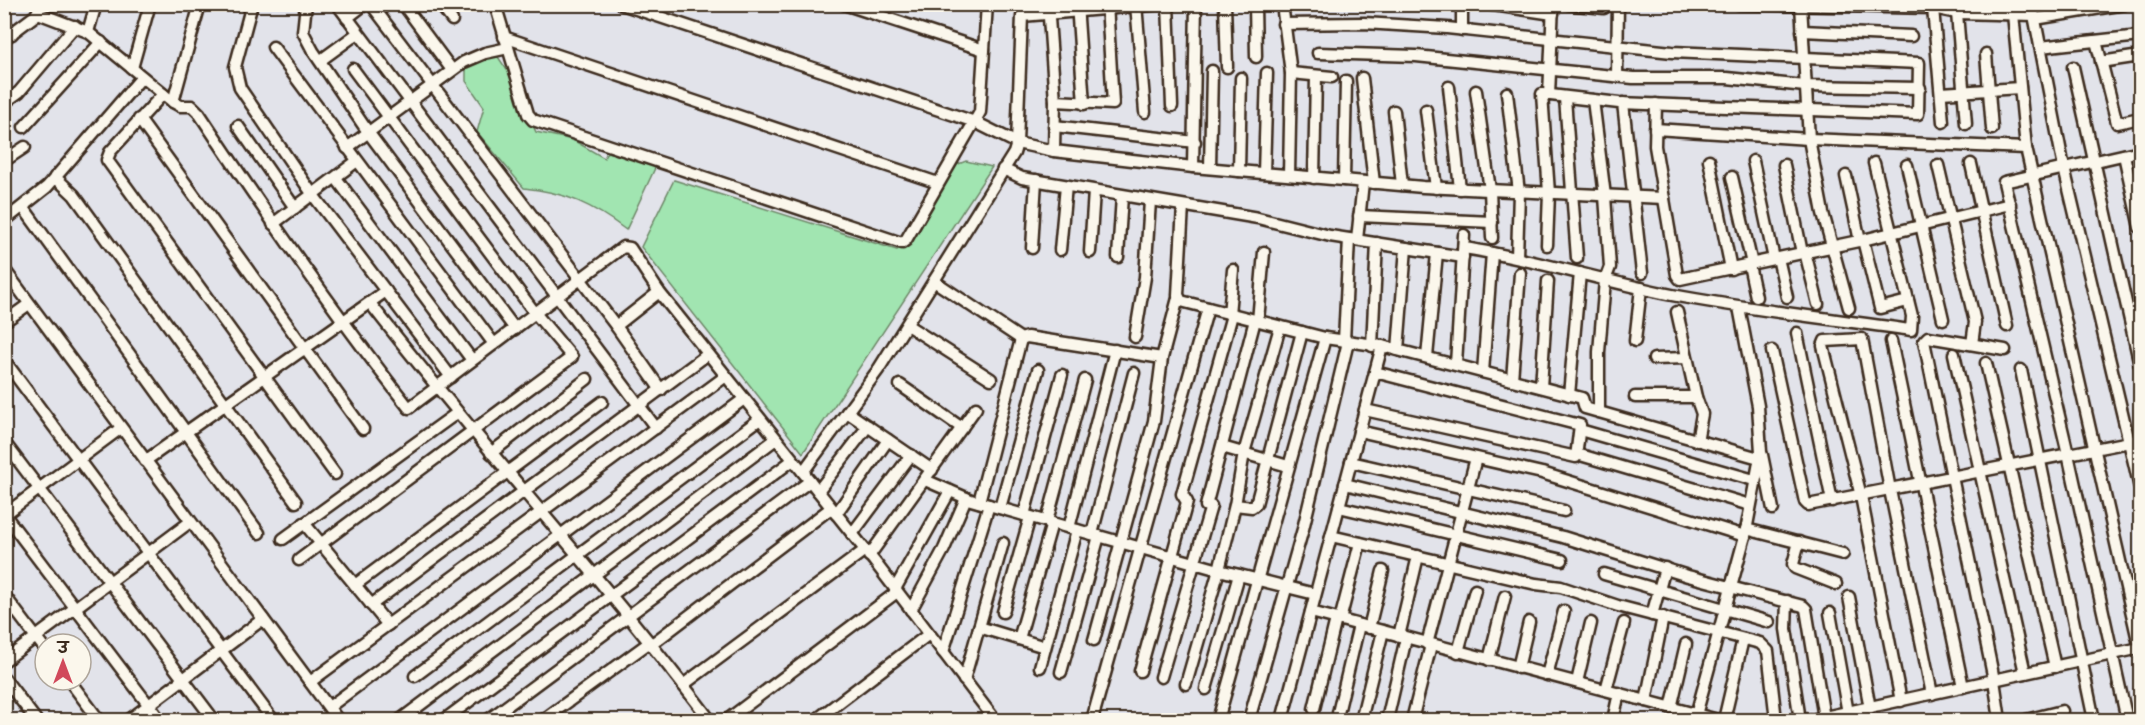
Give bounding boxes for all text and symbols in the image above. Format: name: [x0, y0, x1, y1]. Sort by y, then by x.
north arrow: [33, 632, 93, 692]
text: उ: [56, 637, 70, 661]

